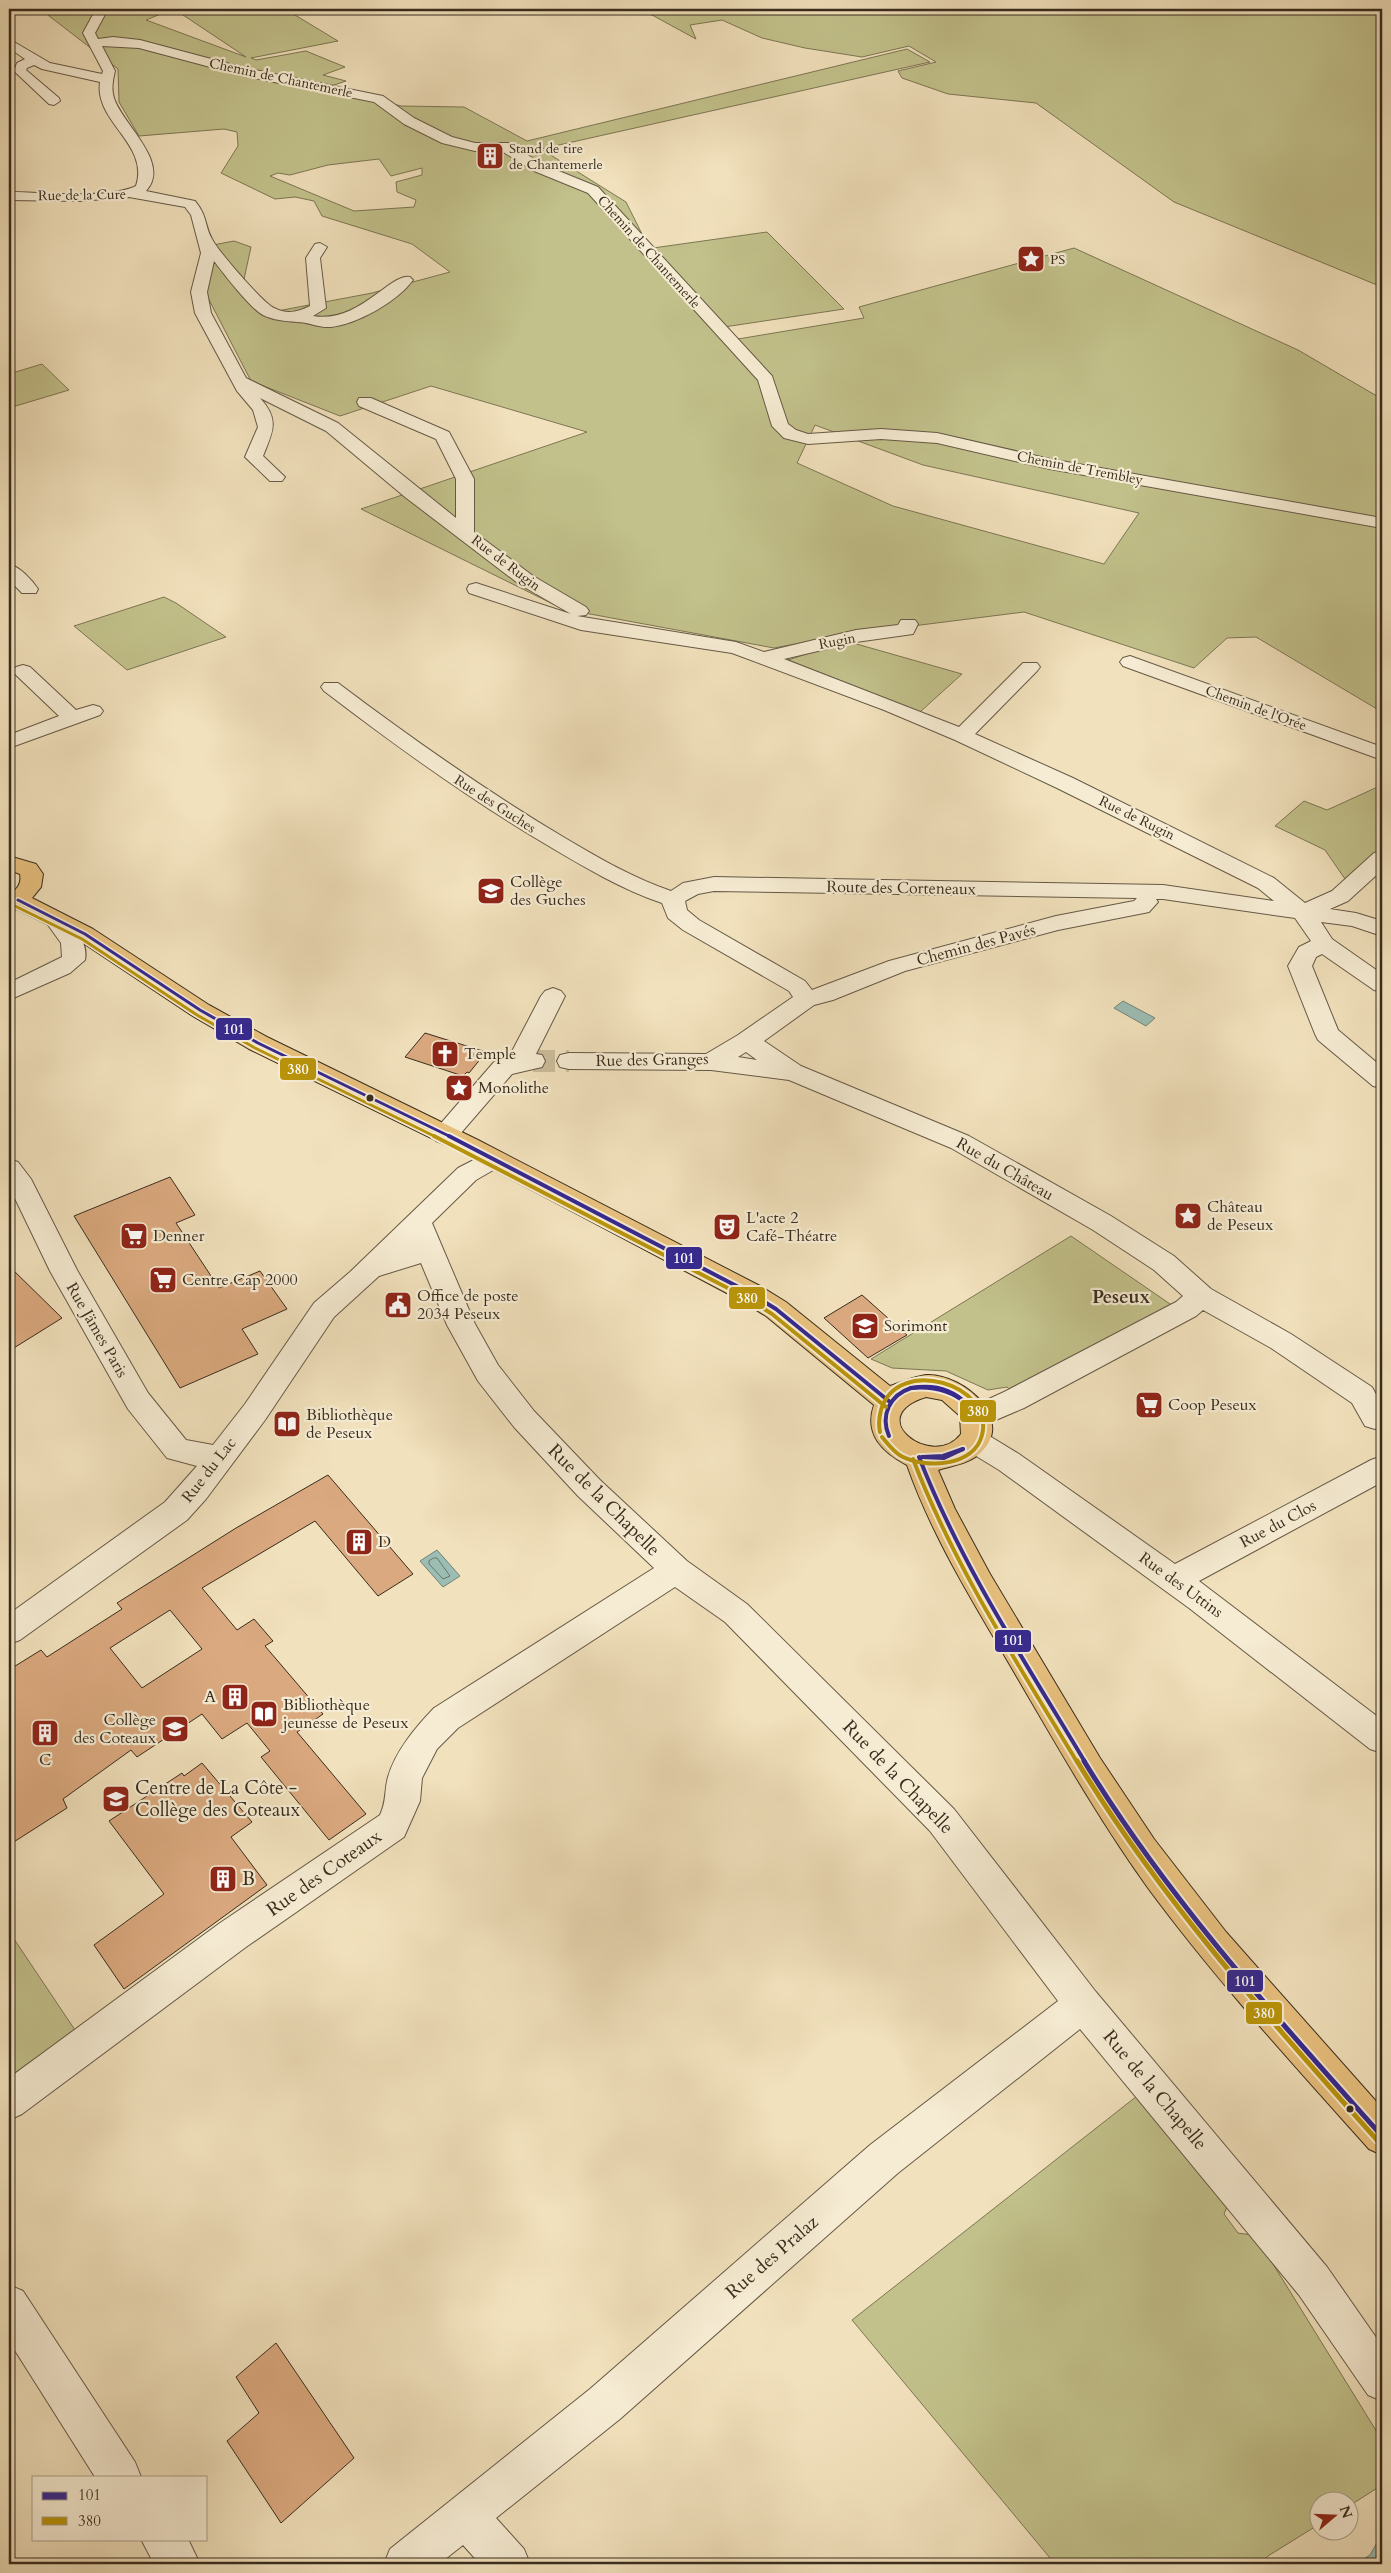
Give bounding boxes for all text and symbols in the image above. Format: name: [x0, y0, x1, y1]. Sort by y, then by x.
street label: Chemin de Chantemerle: [208, 54, 354, 102]
place label: Stand de tire de Chantemerle: [509, 139, 603, 174]
building icon: Stand de tire de Chantemerle: [475, 141, 505, 171]
street label: Rue de la Cure: [38, 185, 126, 205]
street label: Chemin de Chantemerle: [593, 191, 705, 313]
place icon: PS: [1016, 244, 1046, 274]
place label: PS: [1050, 250, 1065, 269]
street label: Chemin de Trembley: [1015, 446, 1145, 490]
street label: Rue de Rugin: [467, 531, 545, 595]
street label: Rugin: [817, 628, 857, 654]
street label: Chemin de l'Orée: [1203, 681, 1309, 735]
street label: Rue des Guches: [451, 771, 540, 838]
street label: Rue de Rugin: [1096, 791, 1178, 845]
place label: Collège des Guches: [510, 871, 586, 911]
school or university icon: Collège des Guches: [476, 876, 506, 906]
street label: Route des Corteneaux: [826, 876, 976, 900]
street label: Chemin des Pavés: [914, 919, 1038, 971]
line badge: 101: [215, 1017, 253, 1041]
text: 101: [223, 1020, 245, 1039]
church icon: Temple: [430, 1039, 460, 1069]
place label: Temple: [464, 1043, 516, 1065]
street label: Rue des Granges: [595, 1048, 709, 1072]
line badge: 380: [279, 1057, 317, 1081]
text: 380: [287, 1060, 309, 1079]
place icon: Monolithe: [444, 1073, 474, 1103]
place label: Monolithe: [478, 1077, 549, 1099]
unlabelled marker: [365, 1093, 375, 1103]
street label: Rue du Château: [952, 1132, 1058, 1206]
place label: Château de Peseux: [1207, 1196, 1273, 1236]
place icon: Château de Peseux: [1173, 1201, 1203, 1231]
place label: L'acte 2 Café-Théatre: [746, 1207, 837, 1247]
theatre icon: L'acte 2 Café-Théatre: [712, 1212, 742, 1242]
supermarket icon: Denner: [119, 1221, 149, 1251]
place label: Denner: [153, 1225, 205, 1247]
line badge: 101: [665, 1246, 703, 1270]
text: 101: [673, 1249, 695, 1268]
supermarket icon: Centre Cap 2000: [148, 1265, 178, 1295]
place label: Centre Cap 2000: [182, 1269, 298, 1291]
street label: Rue Jämes Paris: [61, 1278, 133, 1382]
district label: Peseux: [1092, 1284, 1151, 1310]
place label: Office de poste 2034 Peseux: [417, 1285, 518, 1325]
line badge: 380: [728, 1286, 766, 1310]
text: 380: [736, 1289, 758, 1308]
public building icon: Office de poste 2034 Peseux: [383, 1290, 413, 1320]
school or university icon: Sorimont: [850, 1311, 880, 1341]
place label: Sorimont: [884, 1315, 947, 1337]
supermarket icon: Coop Peseux: [1134, 1390, 1164, 1420]
place label: Coop Peseux: [1168, 1394, 1256, 1416]
line badge: 380: [959, 1399, 997, 1423]
text: 380: [967, 1402, 989, 1421]
place label: Bibliothèque de Peseux: [306, 1404, 393, 1444]
library icon: Bibliothèque de Peseux: [272, 1409, 302, 1439]
street label: Rue du Lac: [177, 1433, 241, 1507]
street label: Rue de la Chapelle: [542, 1438, 666, 1562]
street label: Rue du Clos: [1236, 1495, 1320, 1553]
building icon: D: [344, 1527, 374, 1557]
place label: D: [378, 1531, 391, 1553]
street label: Rue des Uttins: [1134, 1547, 1228, 1623]
line badge: 101: [994, 1629, 1032, 1653]
text: 101: [1002, 1631, 1024, 1650]
building icon: A: [220, 1682, 250, 1712]
place label: A: [205, 1686, 217, 1708]
place label: Bibliothèque jeunesse de Peseux: [281, 1694, 408, 1734]
library icon: Bibliothèque jeunesse de Peseux: [249, 1699, 279, 1729]
place label: Collège des Coteaux: [74, 1709, 156, 1749]
school or university icon: Collège des Coteaux: [160, 1714, 190, 1744]
street label: Rue de la Chapelle: [837, 1714, 959, 1840]
building icon: C: [30, 1718, 60, 1748]
place label: C: [39, 1749, 51, 1771]
place label: Centre de La Côte - Collège des Coteaux: [135, 1775, 301, 1823]
school or university icon: Centre de La Côte - Collège des Coteaux: [101, 1784, 131, 1814]
street label: Rue des Coteaux: [261, 1823, 387, 1922]
building icon: B: [208, 1864, 238, 1894]
place label: B: [242, 1866, 255, 1892]
line badge: 101: [1226, 1969, 1264, 1993]
text: 101: [1234, 1972, 1256, 1991]
line badge: 380: [1245, 2001, 1283, 2025]
text: 380: [1253, 2004, 1275, 2023]
street label: Rue de la Chapelle: [1097, 2024, 1213, 2156]
unlabelled marker: [1345, 2104, 1355, 2114]
street label: Rue des Pralaz: [720, 2209, 824, 2305]
legend: [32, 2476, 208, 2540]
text: 101: [78, 2485, 101, 2505]
north arrow: [1308, 2490, 1358, 2540]
text: N: [1335, 2503, 1357, 2521]
text: 380: [78, 2511, 101, 2531]

